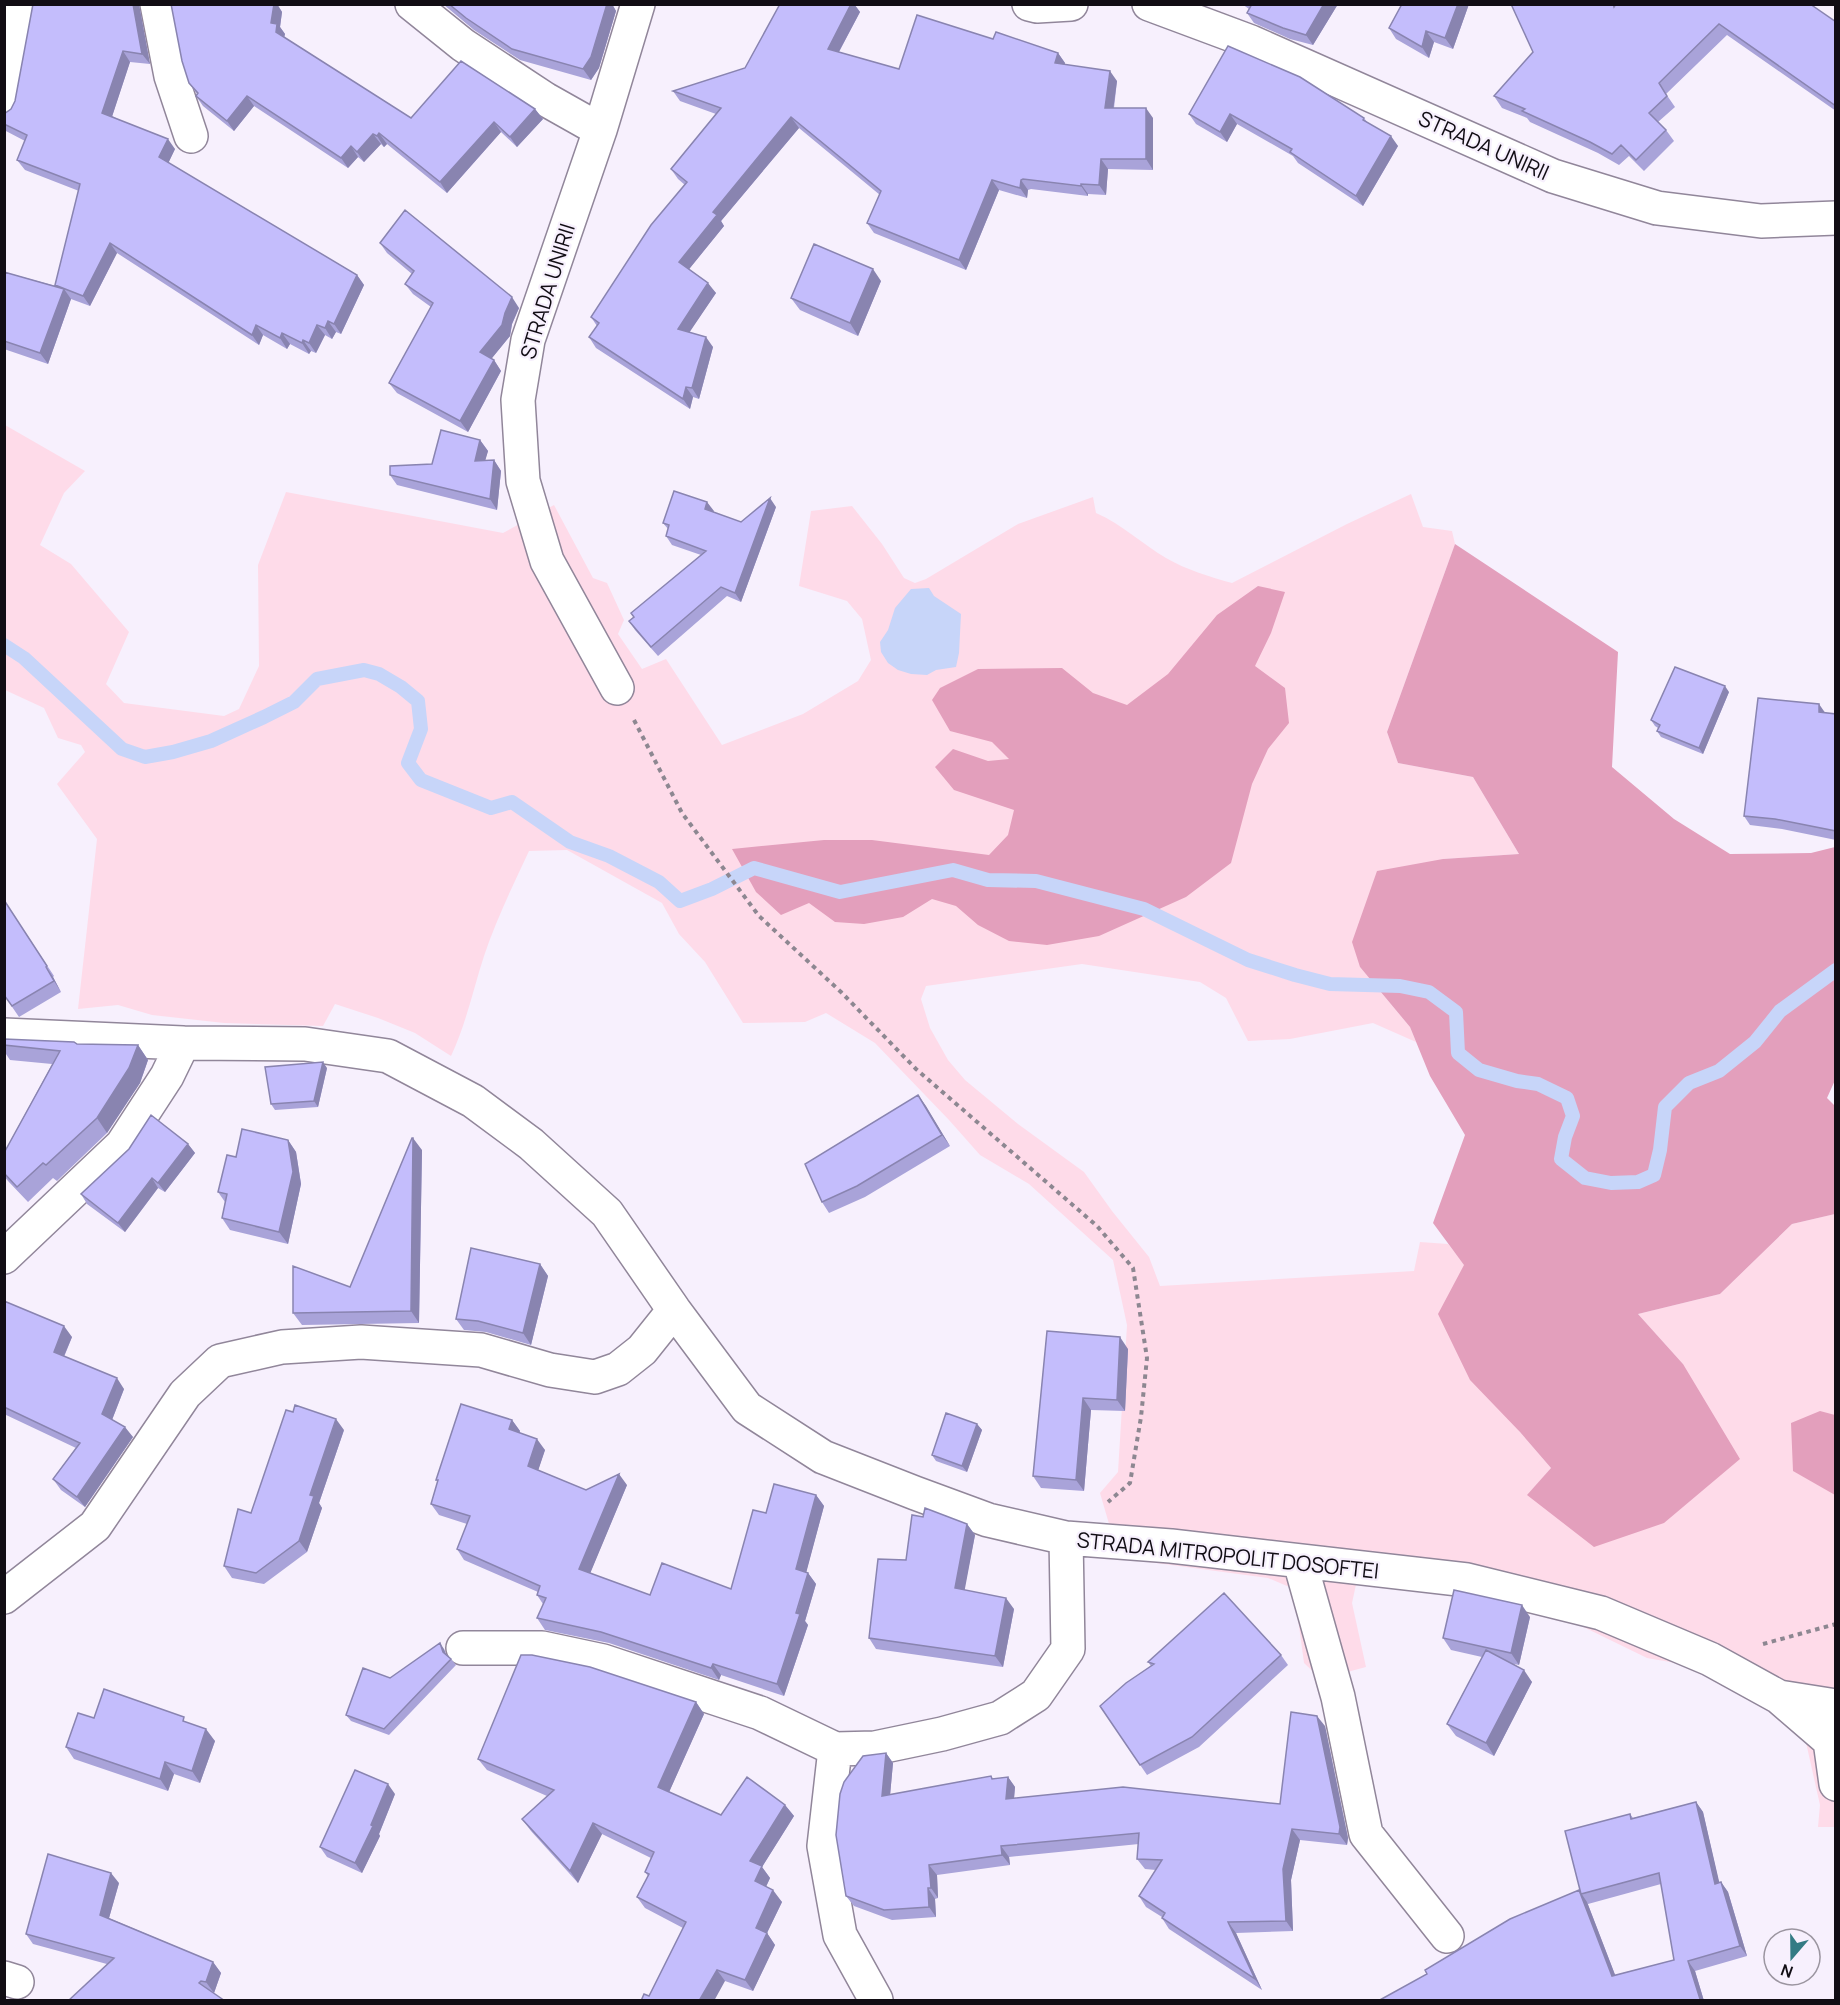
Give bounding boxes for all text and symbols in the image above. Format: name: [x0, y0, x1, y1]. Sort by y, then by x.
street label: STRADA UNIRII: [1414, 104, 1554, 186]
street label: STRADA UNIRII: [513, 220, 581, 362]
street label: STRADA MITROPOLIT DOSOFTEI: [1076, 1525, 1380, 1585]
north arrow: [1762, 1927, 1822, 1987]
text: N: [1778, 1959, 1796, 1983]

